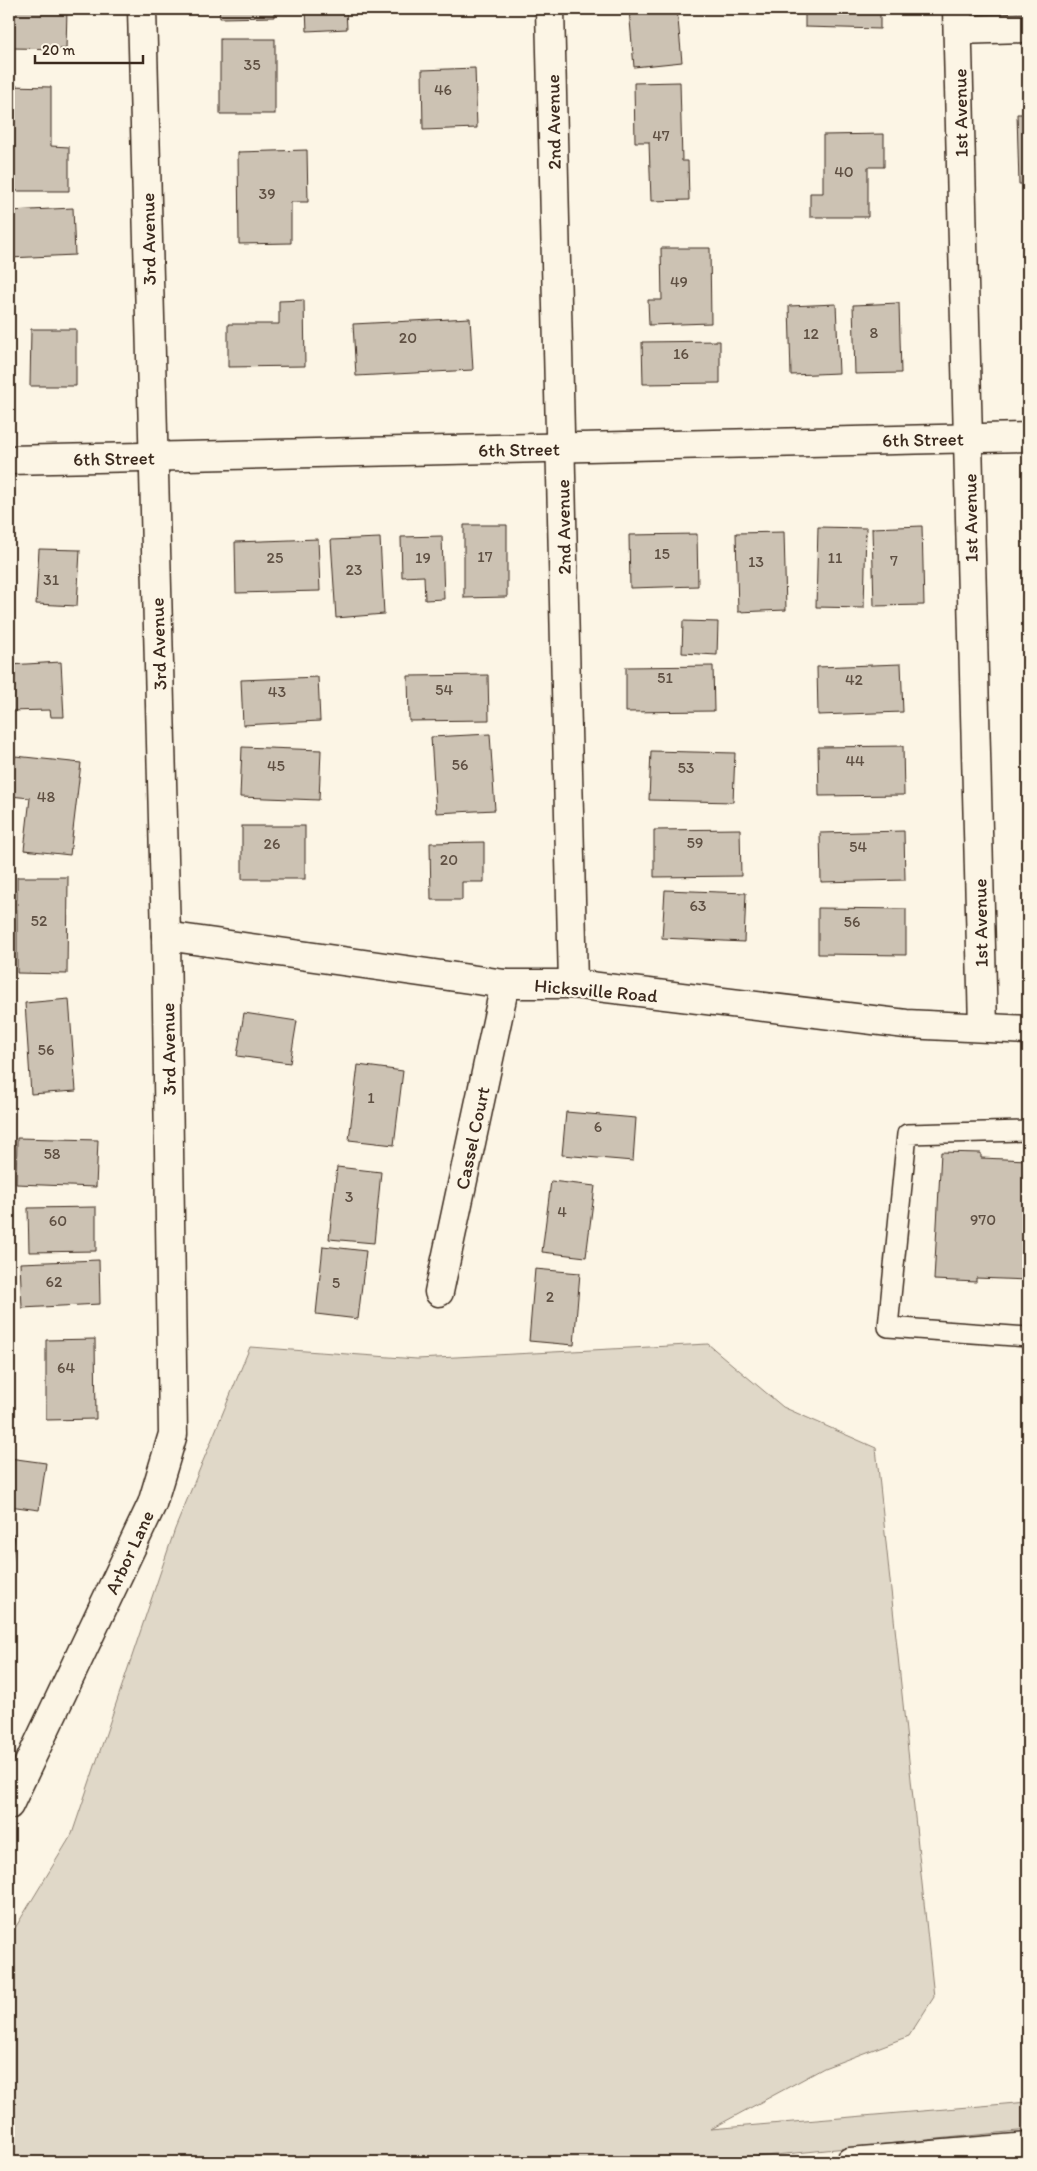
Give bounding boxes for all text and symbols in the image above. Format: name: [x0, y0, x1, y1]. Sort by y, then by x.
scale bar: [35, 32, 142, 64]
text: 20 m: [42, 41, 76, 59]
house number: 35: [243, 55, 261, 74]
street label: 1st Avenue: [948, 68, 973, 158]
street label: 2nd Avenue: [541, 74, 566, 170]
house number: 46: [434, 80, 452, 99]
house number: 47: [652, 126, 670, 145]
house number: 40: [834, 162, 854, 181]
house number: 39: [258, 184, 276, 203]
street label: 3rd Avenue: [136, 192, 161, 286]
house number: 49: [670, 272, 688, 291]
house number: 8: [870, 323, 879, 342]
house number: 12: [803, 324, 820, 343]
house number: 20: [399, 328, 417, 347]
house number: 16: [673, 344, 689, 363]
street label: 6th Street: [882, 427, 964, 452]
street label: 6th Street: [478, 437, 560, 462]
street label: 6th Street: [73, 446, 155, 471]
street label: 1st Avenue: [958, 473, 983, 563]
street label: 2nd Avenue: [551, 479, 576, 575]
house number: 15: [654, 544, 670, 563]
house number: 17: [477, 547, 493, 566]
house number: 25: [267, 548, 283, 567]
house number: 19: [415, 548, 431, 567]
house number: 11: [828, 548, 843, 567]
house number: 7: [890, 551, 898, 570]
house number: 13: [748, 552, 764, 571]
house number: 23: [345, 560, 363, 579]
house number: 31: [43, 570, 60, 589]
street label: 3rd Avenue: [145, 597, 172, 691]
house number: 51: [657, 668, 673, 687]
house number: 42: [845, 670, 864, 689]
house number: 54: [435, 680, 453, 699]
house number: 43: [268, 682, 286, 701]
house number: 44: [845, 751, 865, 770]
house number: 56: [452, 755, 468, 774]
house number: 45: [267, 756, 285, 775]
house number: 53: [677, 758, 695, 777]
house number: 48: [37, 787, 55, 806]
house number: 59: [687, 833, 703, 852]
house number: 26: [264, 834, 280, 853]
house number: 54: [849, 837, 867, 856]
house number: 20: [440, 850, 458, 869]
street label: 1st Avenue: [968, 878, 993, 968]
house number: 63: [689, 896, 707, 915]
house number: 52: [31, 911, 48, 930]
house number: 56: [844, 912, 860, 931]
street label: Hicksville Road: [533, 974, 659, 1007]
street label: 3rd Avenue: [156, 1002, 181, 1096]
house number: 56: [38, 1040, 54, 1059]
street label: Cassel Court: [450, 1084, 495, 1192]
house number: 1: [367, 1088, 375, 1107]
house number: 6: [594, 1117, 602, 1136]
house number: 58: [43, 1144, 61, 1163]
house number: 3: [345, 1187, 354, 1206]
house number: 4: [557, 1202, 567, 1221]
house number: 970: [970, 1210, 996, 1229]
house number: 60: [49, 1211, 67, 1230]
house number: 62: [46, 1272, 63, 1291]
house number: 5: [332, 1273, 340, 1292]
house number: 2: [546, 1287, 555, 1306]
house number: 64: [57, 1358, 75, 1377]
street label: Arbor Lane: [100, 1507, 159, 1598]

